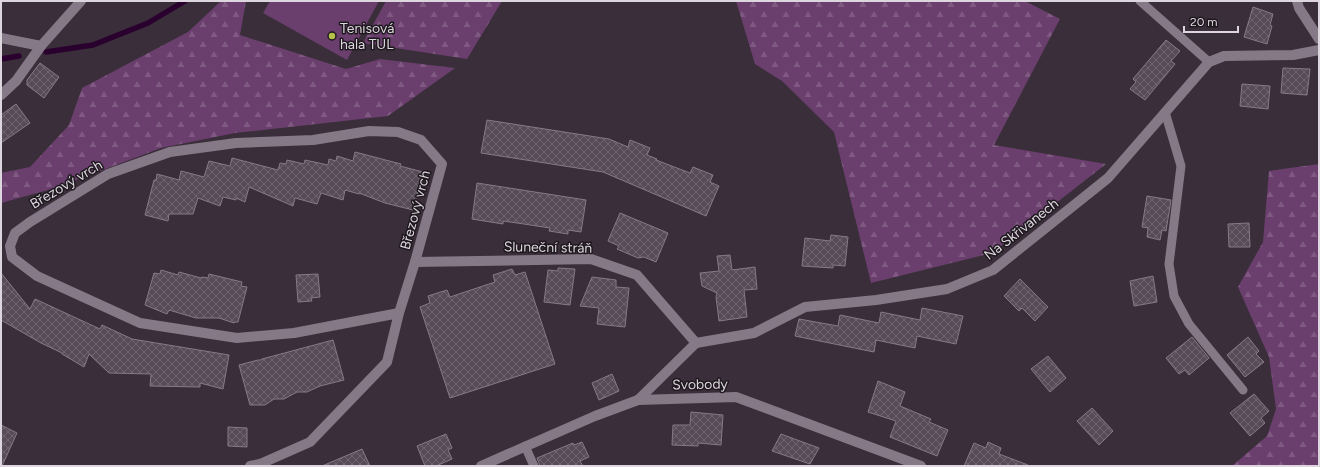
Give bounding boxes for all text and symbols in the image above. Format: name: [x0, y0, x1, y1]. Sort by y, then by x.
scale bar: [1184, 8, 1238, 34]
text: 20 m: [1190, 15, 1218, 29]
place label: Tenisová hala TUL: [340, 20, 394, 53]
marker: Tenisová hala TUL: [327, 31, 337, 41]
street label: Březový vrch: [27, 156, 106, 213]
street label: Březový vrch: [397, 169, 434, 252]
street label: Na Skřivanech: [981, 195, 1062, 264]
street label: Sluneční stráň: [504, 238, 593, 257]
street label: Svobody: [672, 376, 729, 393]

